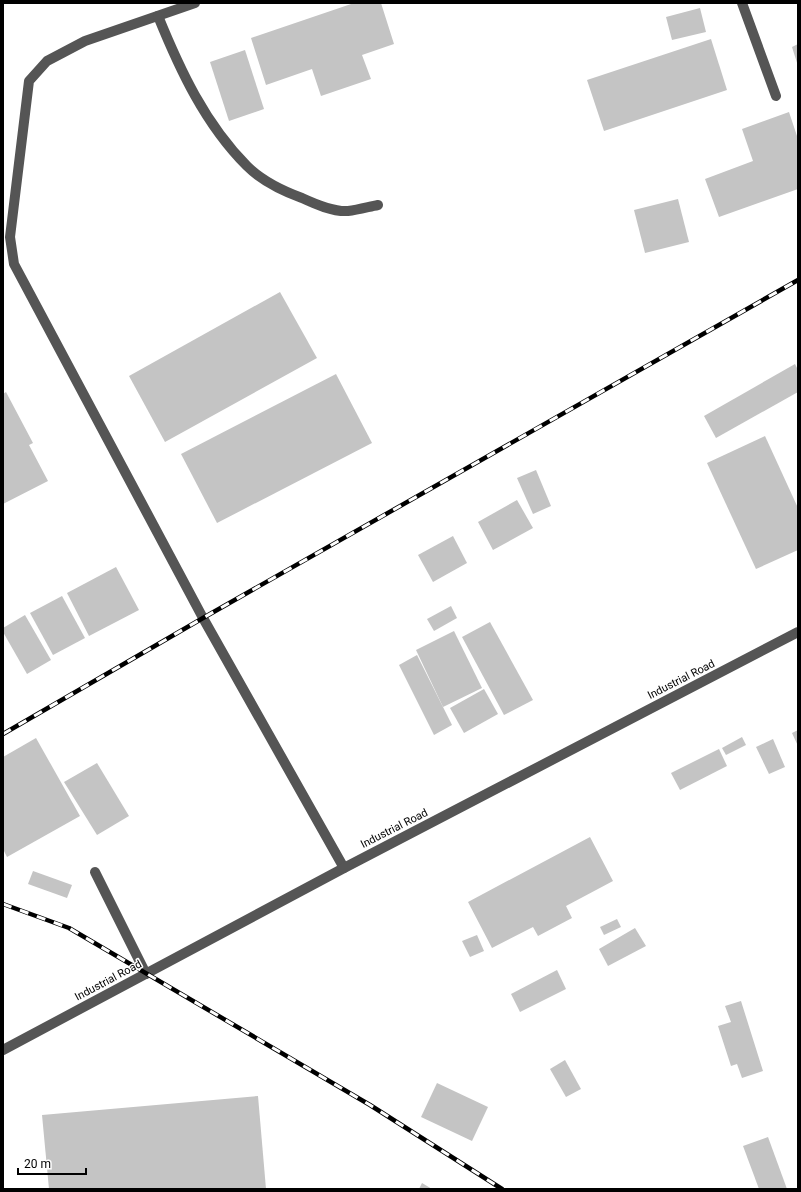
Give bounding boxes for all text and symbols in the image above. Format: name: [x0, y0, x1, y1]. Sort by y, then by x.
street label: Industrial Road: [645, 657, 717, 702]
street label: Industrial Road: [358, 806, 430, 851]
street label: Industrial Road: [73, 957, 144, 1003]
scale bar: [18, 1150, 86, 1176]
text: 20 m: [24, 1157, 51, 1171]

